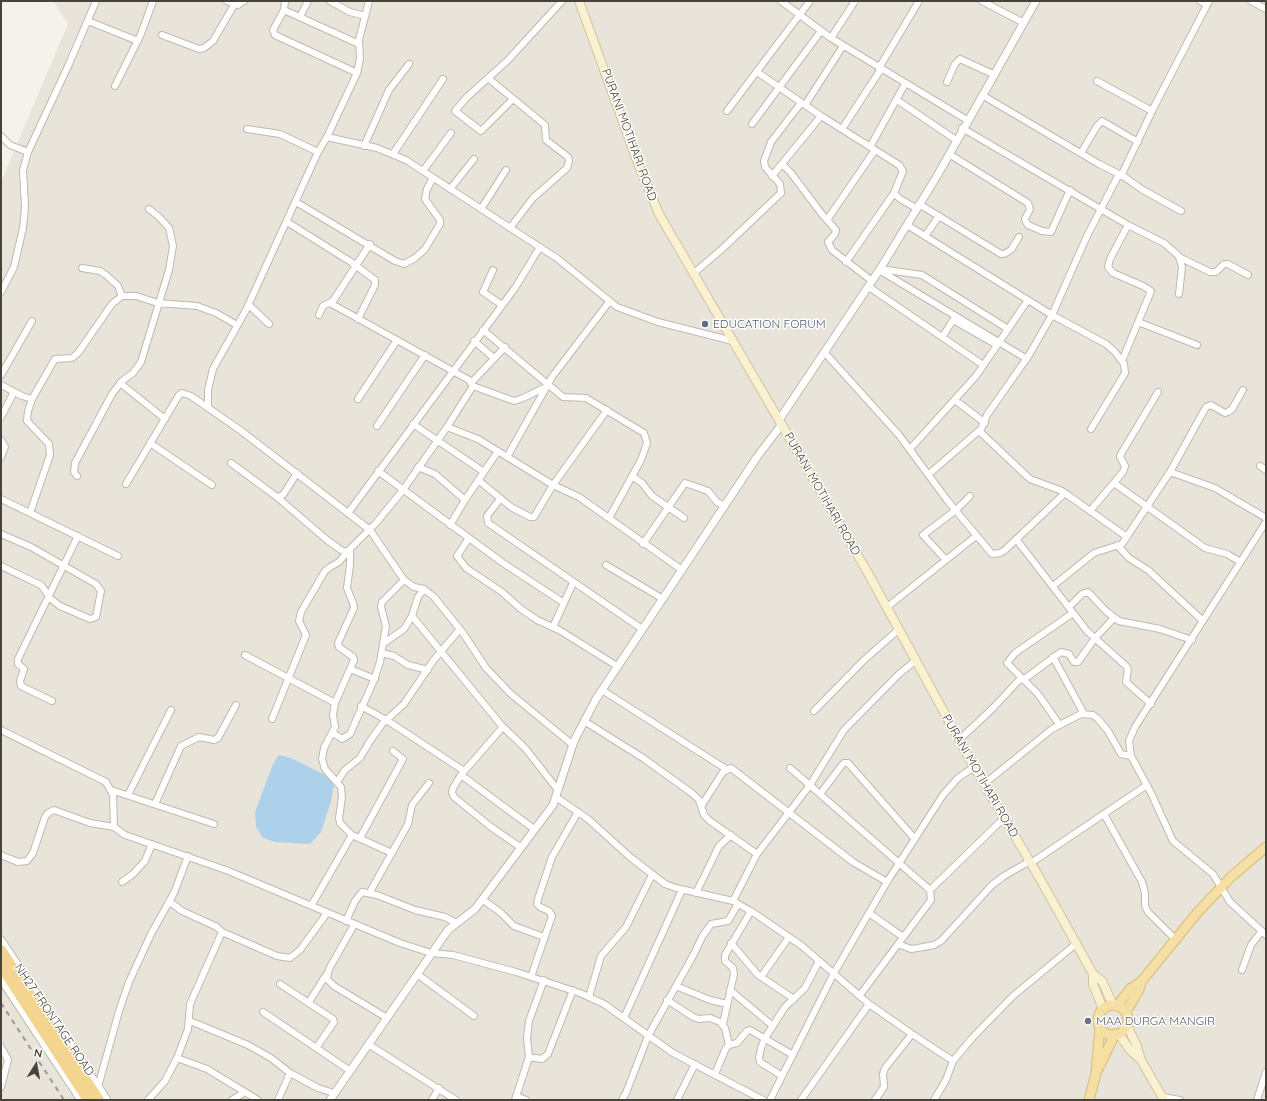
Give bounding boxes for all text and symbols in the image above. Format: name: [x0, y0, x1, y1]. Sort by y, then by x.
street label: PURANI MOTIHARI ROAD: [598, 67, 660, 203]
place label: EDUCATION FORUM: [713, 317, 826, 331]
marker: EDUCATION FORUM: [700, 319, 710, 329]
street label: PURANI MOTIHARI ROAD: [781, 430, 863, 558]
street label: PURANI MOTIHARI ROAD: [939, 712, 1021, 840]
street label: NH27 FRONTAGE ROAD: [11, 961, 97, 1079]
place label: MAA DURGA MANGIR: [1096, 1014, 1215, 1028]
marker: MAA DURGA MANGIR: [1083, 1016, 1093, 1026]
north arrow: [16, 1045, 56, 1085]

